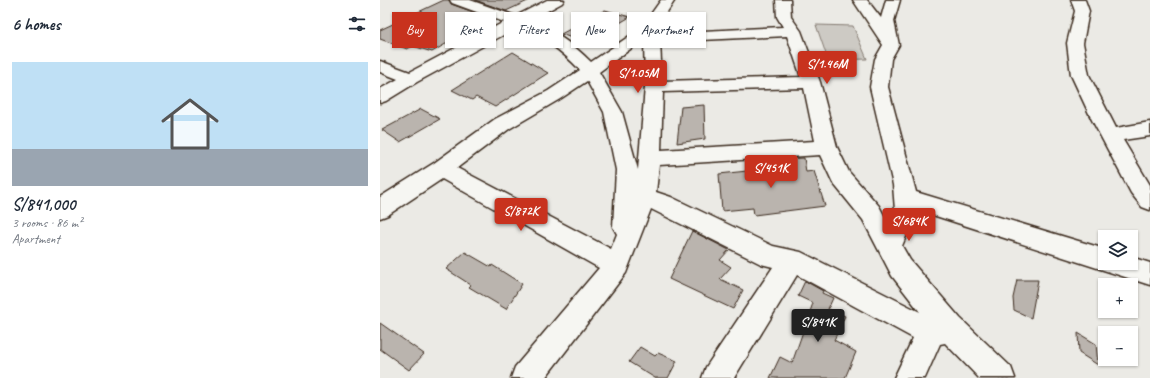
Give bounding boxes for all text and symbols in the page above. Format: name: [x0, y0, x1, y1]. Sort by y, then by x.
chip: Buy: [392, 12, 437, 48]
chip: Rent: [445, 12, 496, 48]
chip: Filters: [504, 12, 563, 48]
chip: New: [571, 12, 619, 48]
chip: Apartment: [627, 12, 706, 48]
icon: filters: [346, 13, 368, 35]
text: 6 homes: [12, 14, 60, 35]
pin: S/1.46M: [790, 51, 864, 85]
text: S/1.46M: [807, 56, 847, 72]
pin: S/1.05M: [601, 60, 675, 94]
text: S/1.05M: [618, 65, 658, 81]
icon: home: [154, 88, 226, 160]
pin: S/451K: [738, 155, 804, 189]
text: S/451K: [754, 160, 788, 176]
text: S/841,000: [12, 194, 75, 215]
pin: S/872K: [488, 198, 554, 232]
text: S/872K: [504, 203, 538, 219]
pin: S/684K: [876, 208, 942, 242]
text: S/684K: [891, 213, 927, 229]
text: 3 rooms · 86 m²: [12, 215, 82, 231]
map controls: [1098, 230, 1138, 366]
button: layers: [1098, 230, 1138, 270]
text: Apartment: [12, 231, 60, 247]
button: +: [1098, 278, 1138, 318]
pin: S/841K: [785, 309, 851, 343]
text: S/841K: [801, 314, 835, 330]
button: −: [1098, 326, 1138, 366]

